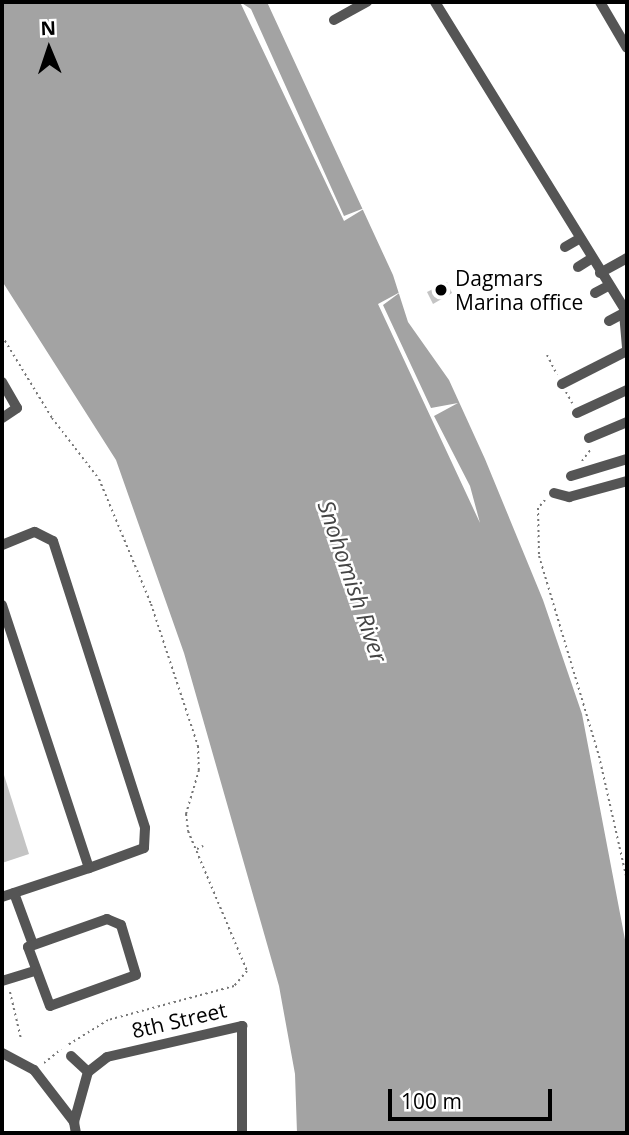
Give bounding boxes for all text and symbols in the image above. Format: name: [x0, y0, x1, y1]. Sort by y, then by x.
north arrow: [14, 14, 84, 84]
text: N: [40, 15, 56, 41]
place label: Dagmars Marina office: [455, 265, 583, 315]
marker: Dagmars Marina office: [433, 282, 449, 298]
water label: Snohomish River: [312, 497, 394, 665]
street label: 8th Street: [129, 997, 229, 1043]
scale bar: [391, 1076, 556, 1120]
text: 100 m: [401, 1087, 462, 1115]

